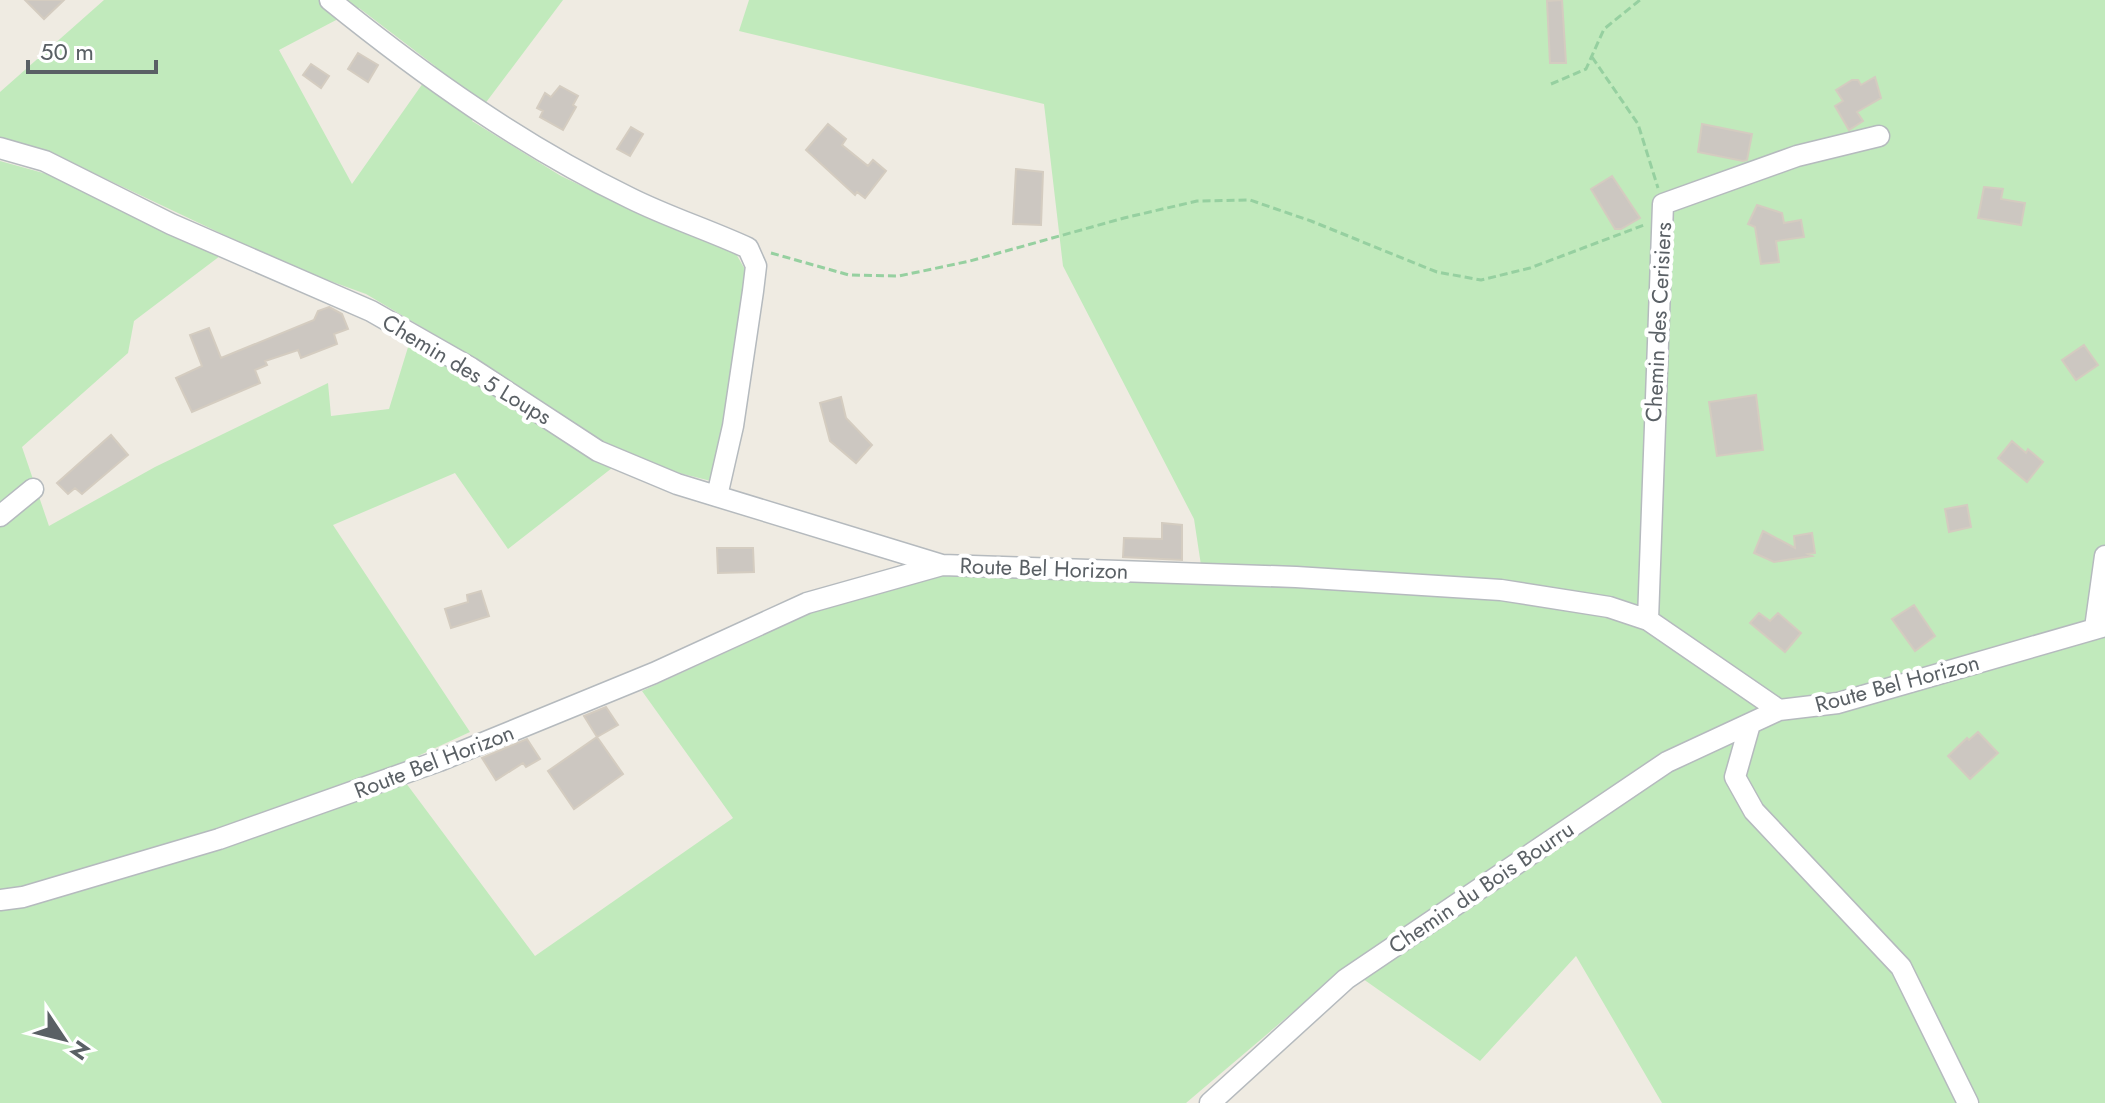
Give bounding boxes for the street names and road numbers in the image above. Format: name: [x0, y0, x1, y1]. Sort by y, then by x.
street label: Chemin des Cerisiers: [1637, 221, 1679, 423]
street label: Chemin des 5 Loups: [376, 306, 558, 432]
street label: Route Bel Horizon: [959, 549, 1129, 587]
street label: Route Bel Horizon: [1811, 646, 1983, 720]
street label: Route Bel Horizon: [350, 716, 518, 806]
street label: Chemin du Bois Bourru: [1382, 813, 1580, 961]

